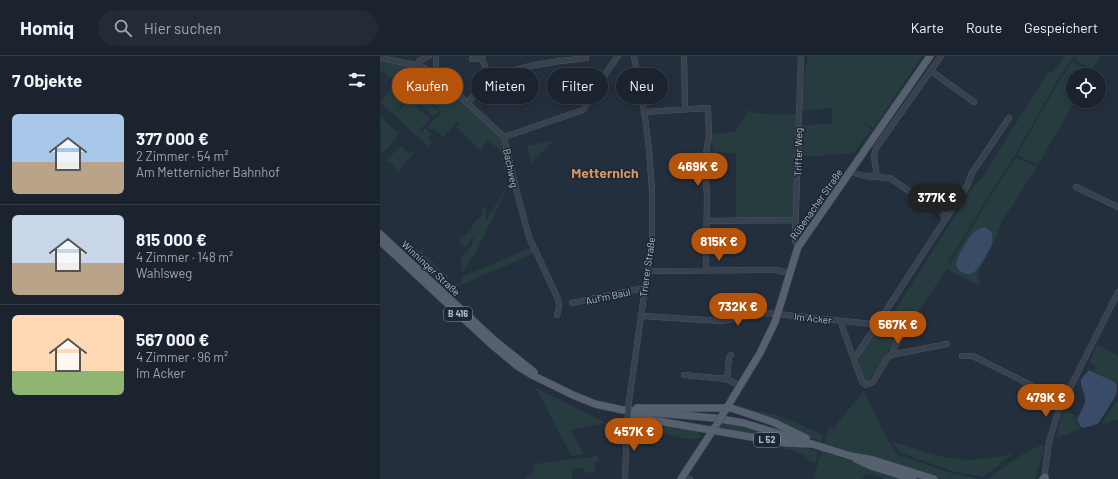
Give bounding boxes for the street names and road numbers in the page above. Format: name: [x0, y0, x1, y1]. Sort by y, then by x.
street label: Trifter Weg: [792, 128, 804, 176]
street label: Bachweg: [501, 147, 521, 189]
street label: Rübenacher Straße: [787, 166, 845, 242]
street label: Trierer Straße: [637, 236, 657, 298]
street label: Winninger Straße: [399, 238, 463, 298]
street label: Auf'm Baul: [584, 285, 632, 307]
road number: B 416: [444, 307, 472, 321]
street label: Im Acker: [794, 310, 833, 326]
road number: L 52: [754, 433, 780, 447]

